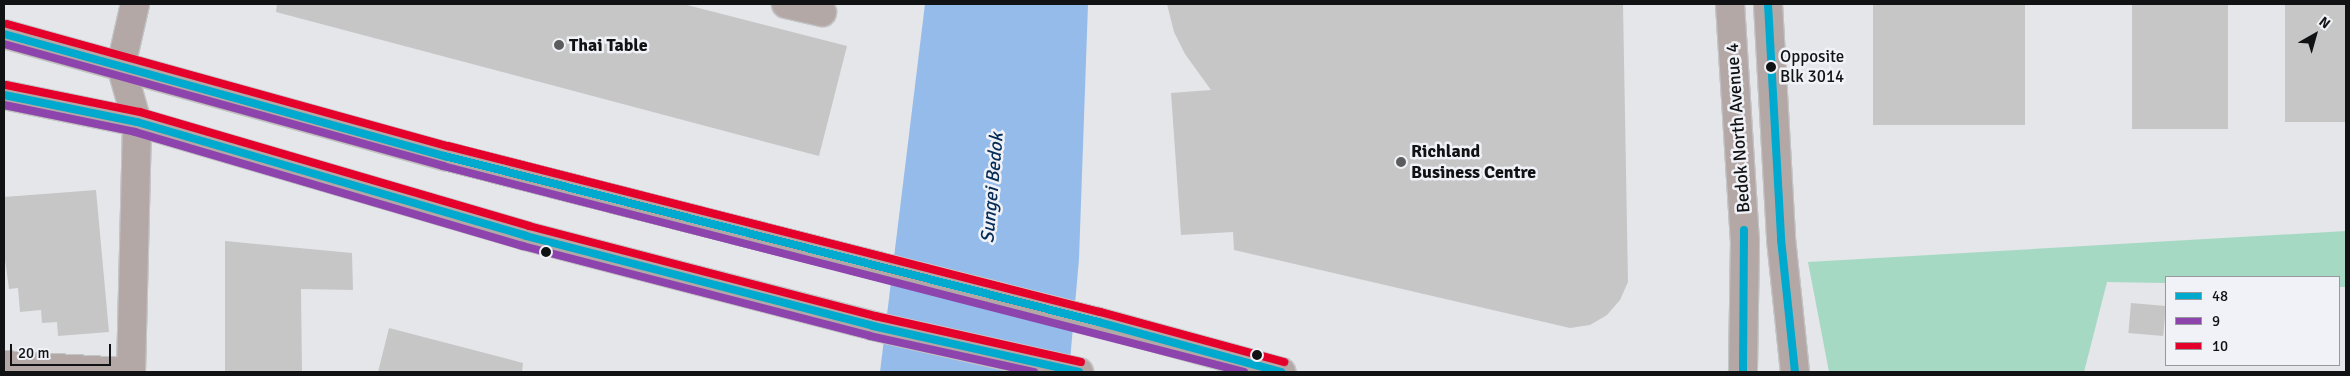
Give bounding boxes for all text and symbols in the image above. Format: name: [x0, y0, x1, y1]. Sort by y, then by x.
north arrow: [2290, 10, 2340, 60]
text: N: [2315, 13, 2334, 32]
place label: Thai Table: [569, 34, 648, 56]
marker: Thai Table: [553, 39, 565, 51]
street label: Bedok North Avenue 4: [1721, 42, 1755, 214]
place label: Opposite Blk 3014: [1780, 47, 1844, 87]
marker: Opposite Blk 3014: [1766, 62, 1776, 72]
water label: Sungei Bedok: [977, 132, 1009, 244]
place label: Richland Business Centre: [1411, 141, 1536, 183]
marker: Richland Business Centre: [1395, 156, 1407, 168]
unlabelled marker: [541, 247, 551, 257]
legend: [2165, 276, 2340, 366]
text: 48: [2212, 287, 2228, 305]
text: 9: [2212, 312, 2220, 330]
scale bar: [12, 334, 114, 366]
text: 10: [2212, 337, 2228, 355]
text: 20 m: [18, 344, 49, 362]
unlabelled marker: [1252, 350, 1262, 360]

